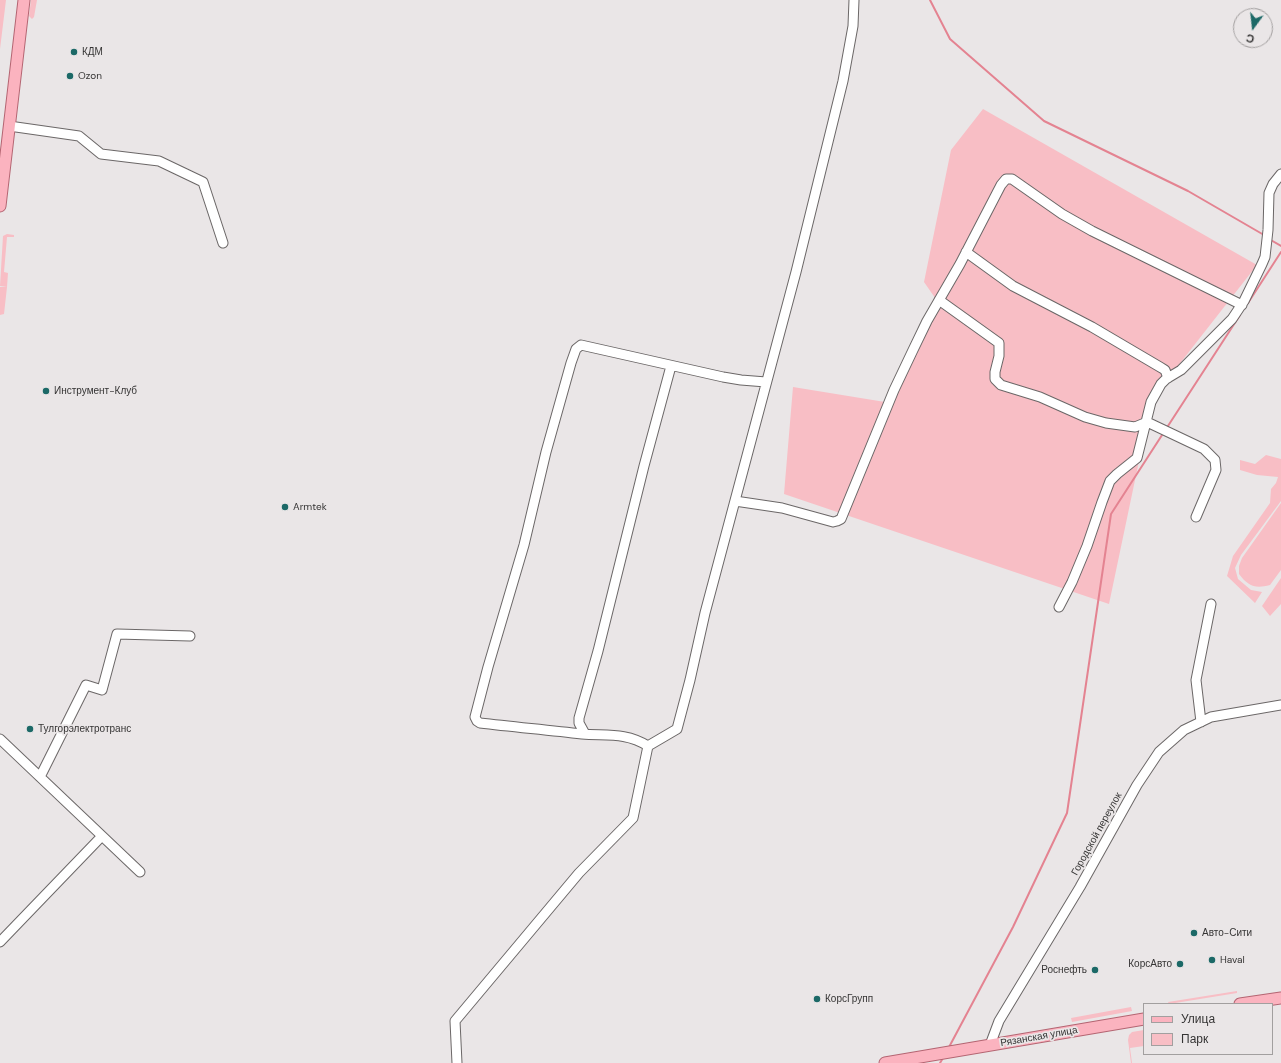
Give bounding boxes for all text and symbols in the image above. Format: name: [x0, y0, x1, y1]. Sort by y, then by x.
north arrow: [1233, 8, 1273, 48]
text: С: [1245, 31, 1256, 46]
place label: КДМ: [82, 46, 103, 58]
marker: КДМ: [69, 47, 79, 57]
place label: Ozon: [78, 70, 102, 82]
marker: Ozon: [65, 71, 75, 81]
place label: Инструмент-Клуб: [54, 385, 137, 397]
marker: Инструмент-Клуб: [41, 386, 51, 396]
place label: Armtek: [293, 501, 327, 513]
marker: Armtek: [280, 502, 290, 512]
place label: Тулгорэлектротранс: [38, 723, 131, 735]
marker: Тулгорэлектротранс: [25, 724, 35, 734]
street label: Городской переулок: [1069, 790, 1125, 878]
place label: Авто-Сити: [1202, 927, 1252, 939]
marker: Авто-Сити: [1189, 928, 1199, 938]
place label: Haval: [1220, 954, 1245, 966]
marker: Haval: [1207, 955, 1217, 965]
place label: КорсАвто: [1128, 958, 1172, 970]
marker: КорсАвто: [1175, 959, 1185, 969]
place label: Роснефть: [1041, 964, 1087, 976]
marker: Роснефть: [1090, 965, 1100, 975]
place label: КорсГрупп: [825, 993, 873, 1005]
marker: КорсГрупп: [812, 994, 822, 1004]
legend: [1143, 1003, 1273, 1055]
text: Улица: [1181, 1011, 1215, 1027]
street label: Рязанская улица: [999, 1024, 1079, 1050]
text: Парк: [1181, 1031, 1208, 1047]

